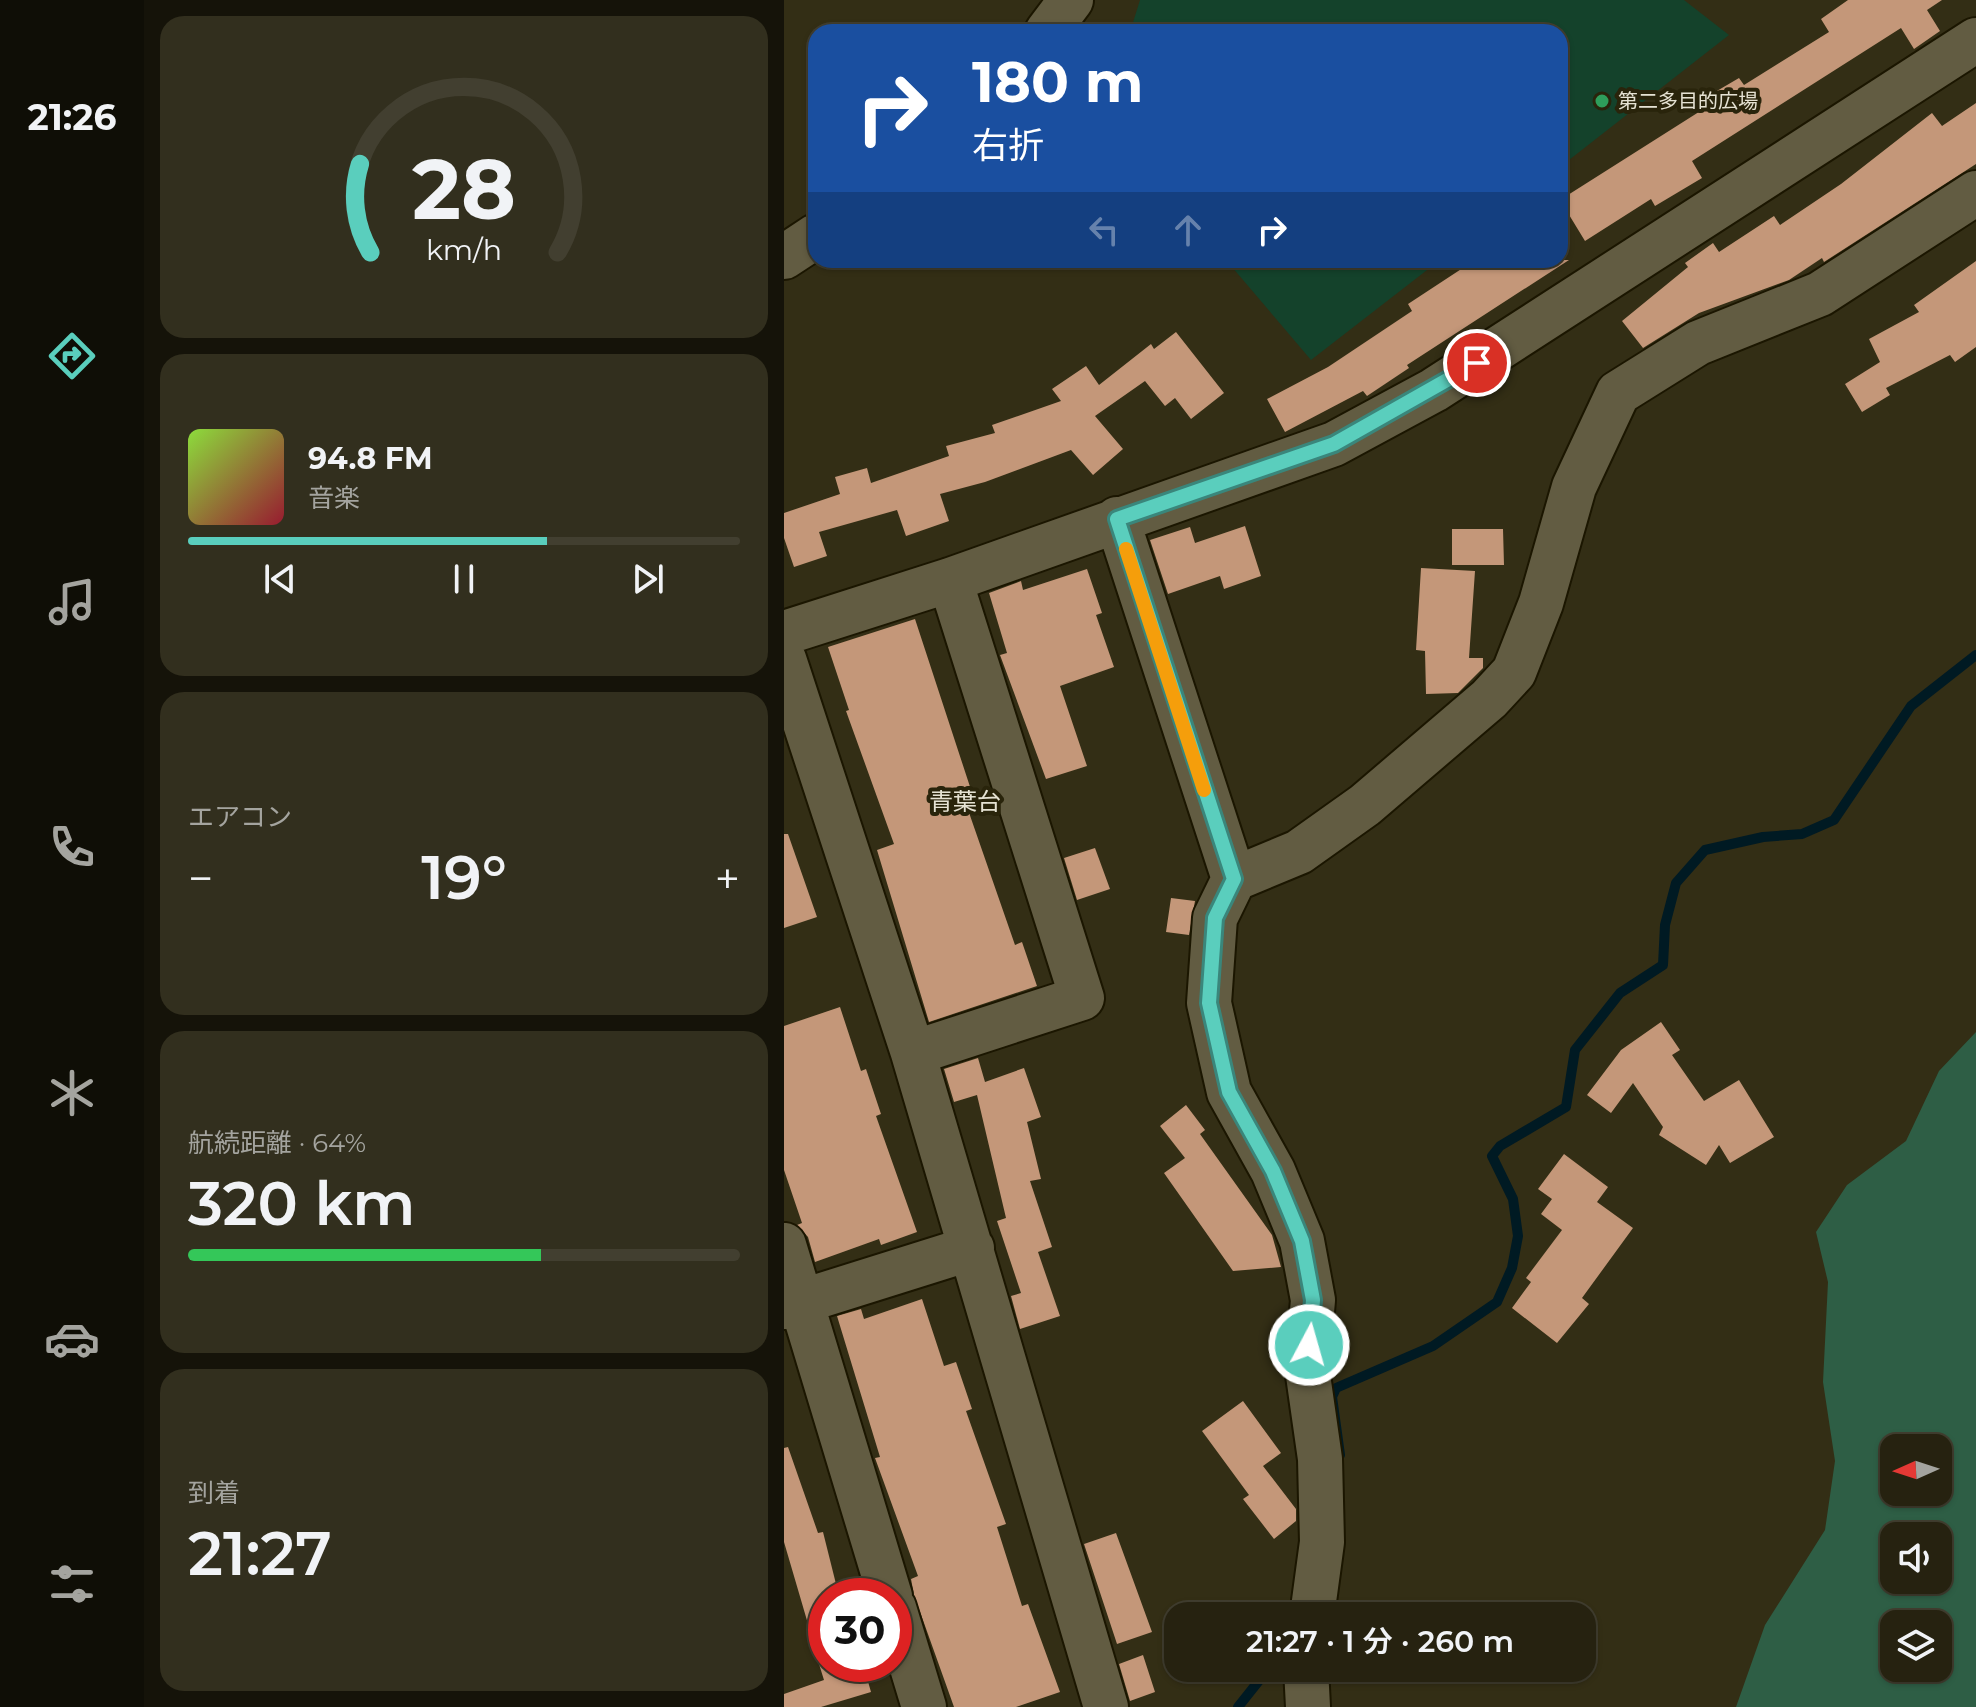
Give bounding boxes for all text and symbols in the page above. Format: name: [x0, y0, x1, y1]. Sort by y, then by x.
text: 180 m: [972, 48, 1144, 116]
icon: right: [840, 56, 944, 160]
place label: 第二多目的広場: [1618, 89, 1758, 113]
marker: 第二多目的広場: [1593, 92, 1611, 110]
text: 21:26: [28, 95, 116, 139]
text: 右折: [972, 123, 1044, 167]
text: 28: [412, 138, 516, 240]
icon: left: [1082, 208, 1126, 252]
icon: ahead: [1166, 208, 1210, 252]
icon: right: [1250, 208, 1294, 252]
text: km/h: [426, 232, 502, 267]
icon: directions: [44, 328, 100, 384]
pin: [1443, 329, 1511, 397]
icon: arrive: [1455, 341, 1499, 385]
text: 94.8 FM: [308, 440, 433, 477]
text: 音楽: [308, 482, 360, 514]
icon: previous: [258, 557, 302, 601]
icon: pause: [442, 557, 486, 601]
icon: next: [626, 557, 670, 601]
icon: music: [44, 574, 100, 630]
district label: 青葉台: [929, 787, 1001, 816]
text: エアコン: [188, 801, 292, 833]
icon: phone: [44, 819, 100, 875]
text: 19°: [421, 841, 507, 914]
text: −: [188, 851, 213, 905]
text: +: [715, 851, 740, 905]
icon: climate: [44, 1065, 100, 1121]
text: 航続距離 · 64%: [188, 1127, 366, 1159]
text: 320 km: [188, 1167, 415, 1240]
position arrow: [1267, 1303, 1351, 1387]
icon: car: [44, 1311, 100, 1367]
north arrow: [1880, 1434, 1952, 1506]
map controls: [1880, 1434, 1952, 1682]
text: 到着: [188, 1477, 240, 1509]
text: 21:27: [188, 1517, 332, 1590]
button: sound: [1880, 1522, 1952, 1594]
icon: filters: [44, 1556, 100, 1612]
speed limit sign: 30: [808, 1578, 912, 1682]
button: layers: [1880, 1610, 1952, 1682]
text: 21:27 · 1 分 · 260 m: [1246, 1623, 1514, 1660]

